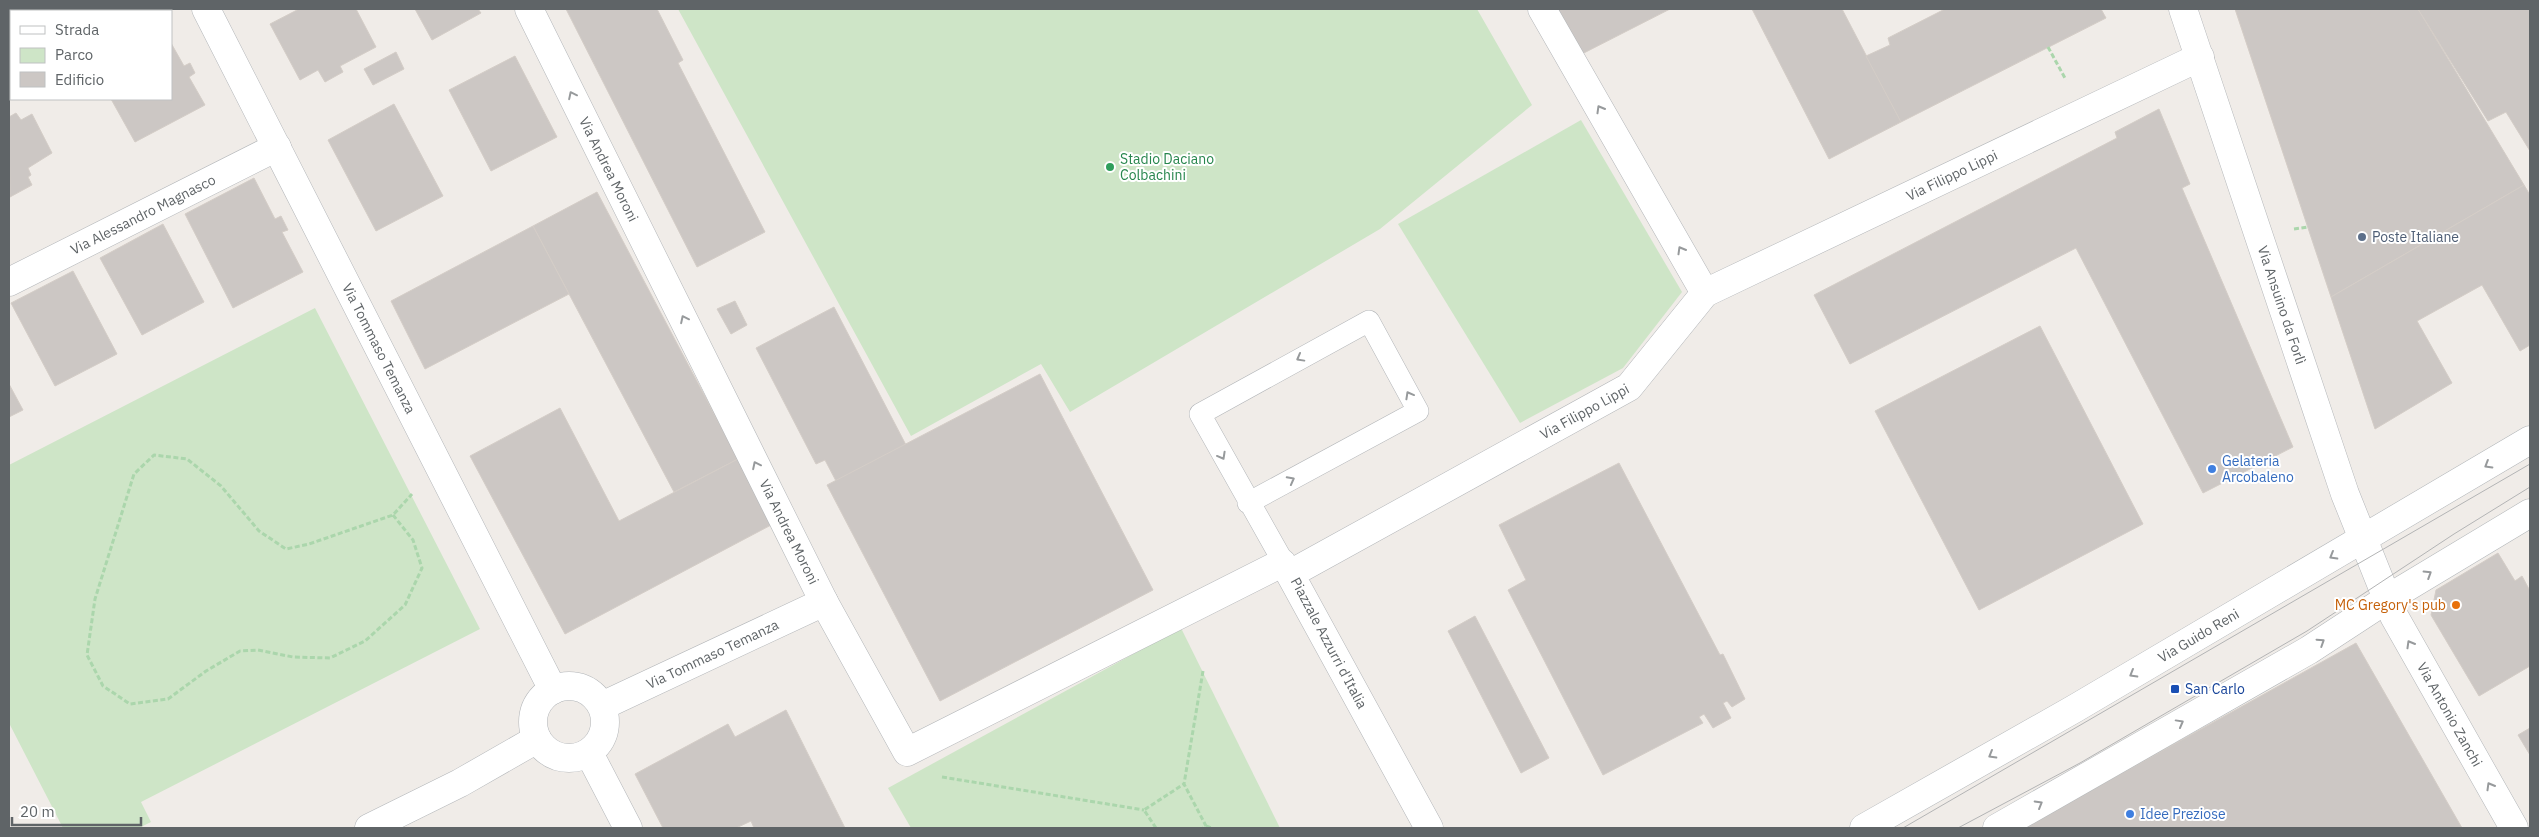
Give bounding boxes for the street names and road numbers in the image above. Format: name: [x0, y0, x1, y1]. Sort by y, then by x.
street label: Via Andrea Moroni: [575, 114, 642, 225]
street label: Via Filippo Lippi: [1903, 146, 2000, 205]
street label: Via Alessandro Magnasco: [67, 170, 219, 259]
street label: Via Ansuino da Forlì: [2254, 243, 2310, 367]
street label: Via Tommaso Temanza: [338, 280, 420, 417]
street label: Via Filippo Lippi: [1537, 380, 1632, 443]
street label: Via Andrea Moroni: [755, 476, 823, 587]
street label: Piazzale Azzurri d'Italia: [1287, 574, 1371, 712]
street label: Via Guido Reni: [2155, 605, 2242, 666]
street label: Via Tommaso Temanza: [643, 615, 782, 693]
street label: Via Antonio Zanchi: [2413, 659, 2486, 770]

